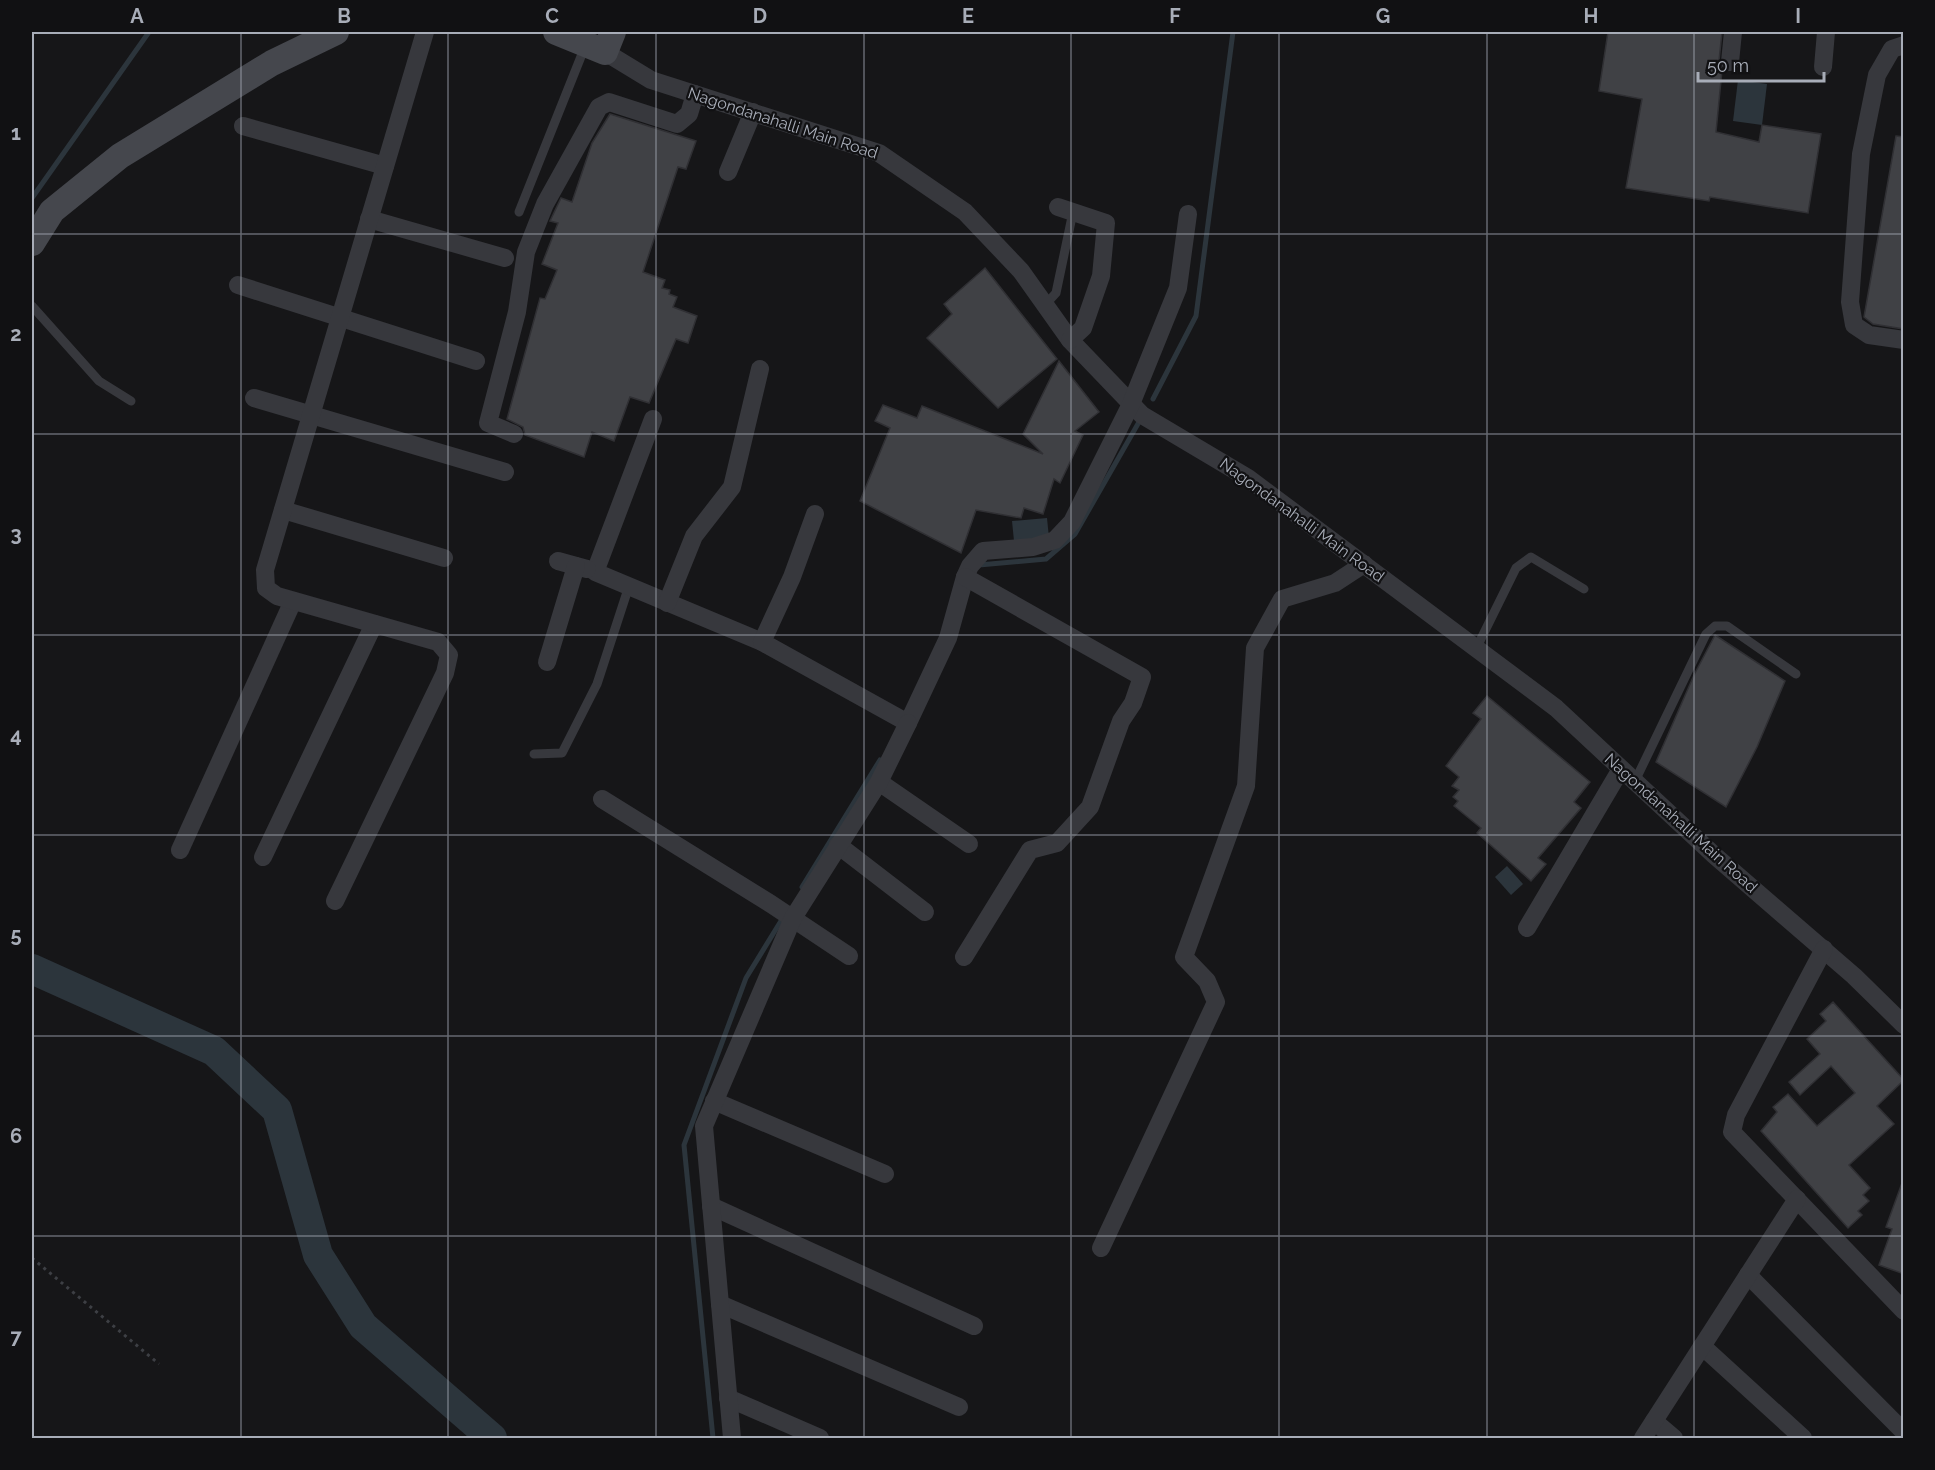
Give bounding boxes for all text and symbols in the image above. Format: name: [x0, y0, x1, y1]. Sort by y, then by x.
text: A: [130, 4, 144, 28]
text: B: [337, 4, 351, 28]
text: C: [545, 4, 559, 28]
text: D: [753, 4, 767, 28]
text: E: [962, 4, 974, 28]
text: F: [1169, 4, 1181, 28]
text: G: [1376, 4, 1390, 28]
text: H: [1584, 4, 1598, 28]
text: I: [1795, 4, 1801, 28]
scale bar: [1698, 45, 1824, 83]
text: 50 m: [1707, 55, 1749, 76]
street label: Nagondanahalli Main Road: [686, 83, 880, 163]
text: 1: [11, 121, 21, 145]
text: 2: [10, 322, 22, 346]
street label: Nagondanahalli Main Road: [1216, 454, 1388, 586]
text: 3: [10, 522, 22, 546]
text: 4: [10, 723, 22, 747]
street label: Nagondanahalli Main Road: [1601, 749, 1761, 897]
text: 5: [10, 923, 22, 947]
text: 6: [10, 1124, 22, 1148]
text: 7: [10, 1325, 22, 1349]

